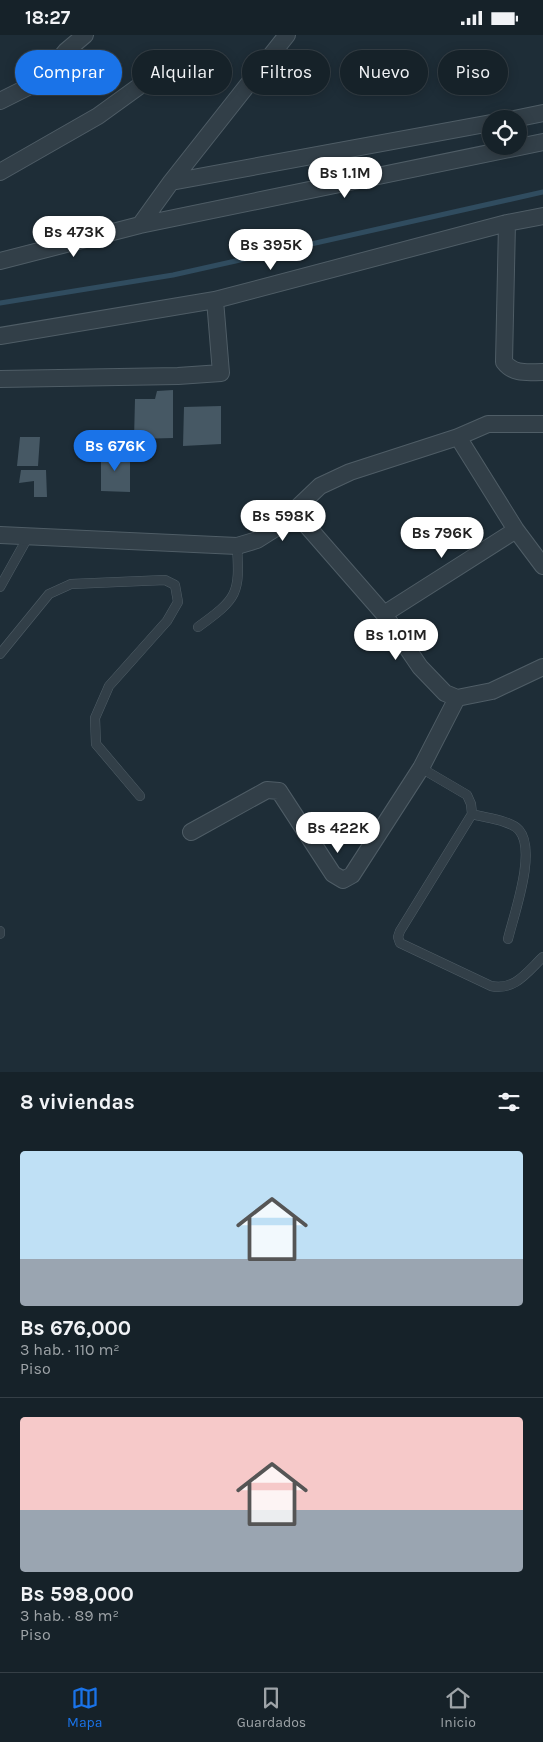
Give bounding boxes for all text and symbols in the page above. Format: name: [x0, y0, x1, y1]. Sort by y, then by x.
text: 18:27: [25, 7, 70, 29]
chip: Comprar: [15, 50, 122, 95]
chip: Alquilar: [132, 50, 232, 95]
chip: Filtros: [242, 50, 330, 95]
chip: Nuevo: [340, 50, 428, 95]
chip: Piso: [438, 50, 508, 95]
map controls: [482, 110, 527, 155]
button: locate: [482, 110, 527, 155]
pin: Bs 1.1M: [299, 156, 391, 199]
text: Bs 1.1M: [319, 163, 371, 182]
pin: Bs 473K: [28, 215, 120, 258]
text: Bs 473K: [44, 222, 104, 241]
pin: Bs 395K: [225, 229, 317, 271]
text: Bs 395K: [240, 235, 302, 254]
pin: Bs 676K: [69, 429, 161, 472]
text: Bs 676K: [85, 436, 145, 455]
pin: Bs 598K: [237, 499, 329, 542]
text: Bs 598K: [252, 506, 314, 525]
pin: Bs 796K: [396, 517, 488, 559]
text: Bs 796K: [412, 523, 472, 542]
pin: Bs 1.01M: [344, 619, 448, 661]
text: Bs 1.01M: [365, 625, 427, 644]
pin: Bs 422K: [292, 811, 384, 854]
text: Bs 422K: [307, 818, 369, 837]
icon: filters: [495, 1088, 523, 1116]
text: 8 viviendas: [20, 1090, 135, 1114]
icon: home: [227, 1184, 317, 1274]
text: Bs 676,000: [20, 1316, 131, 1340]
text: 3 hab. · 110 m²: [20, 1340, 120, 1359]
text: Piso: [20, 1359, 51, 1378]
icon: home: [227, 1449, 317, 1539]
text: Bs 598,000: [20, 1582, 134, 1606]
text: 3 hab. · 89 m²: [20, 1606, 119, 1625]
text: Piso: [20, 1625, 51, 1644]
tab: Mapa: [67, 1684, 103, 1731]
tab: Guardados: [237, 1684, 306, 1731]
tab: Inicio: [440, 1684, 476, 1731]

